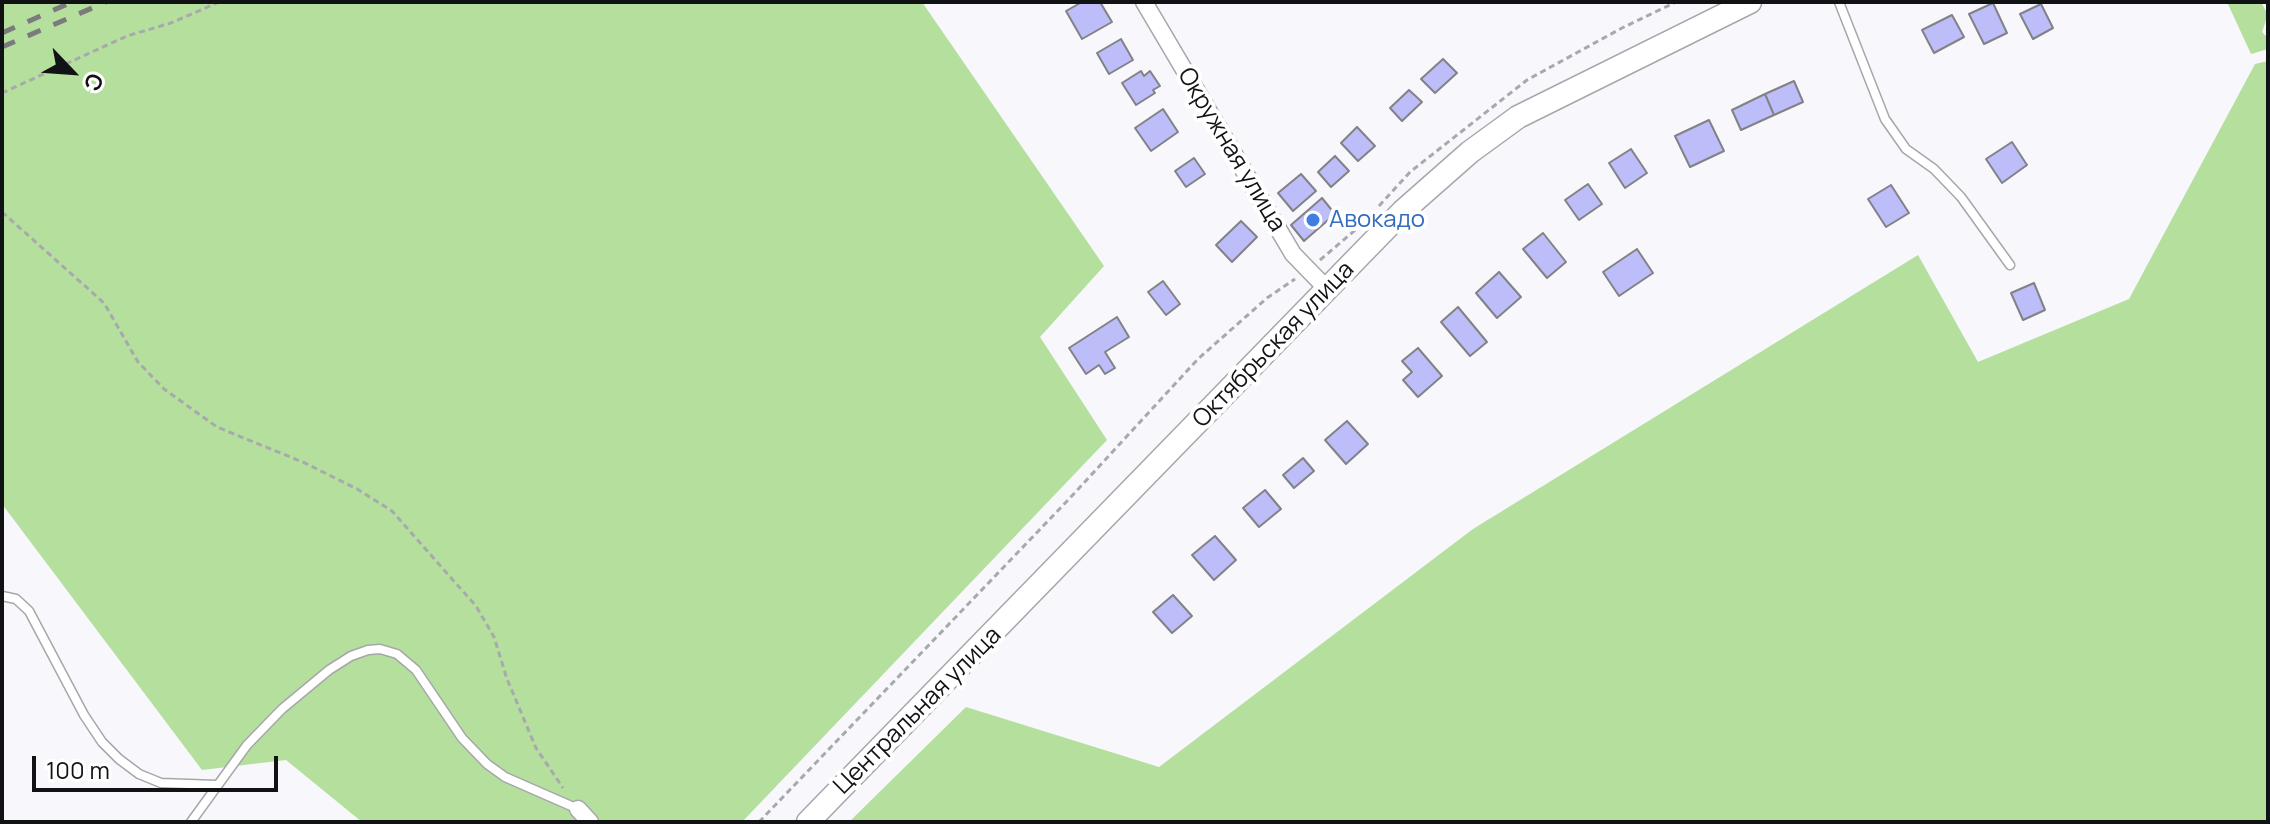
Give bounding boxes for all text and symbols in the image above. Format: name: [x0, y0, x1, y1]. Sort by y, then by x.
north arrow: [32, 32, 112, 112]
street label: Окружная улица: [1171, 63, 1291, 237]
text: С: [77, 68, 111, 96]
place label: Авокадо: [1329, 206, 1425, 234]
marker: Авокадо: [1304, 211, 1322, 229]
street label: Октябрьская улица: [1187, 256, 1361, 434]
street label: Центральная улица: [828, 621, 1008, 801]
scale bar: [36, 740, 282, 790]
text: 100 m: [46, 753, 110, 786]

